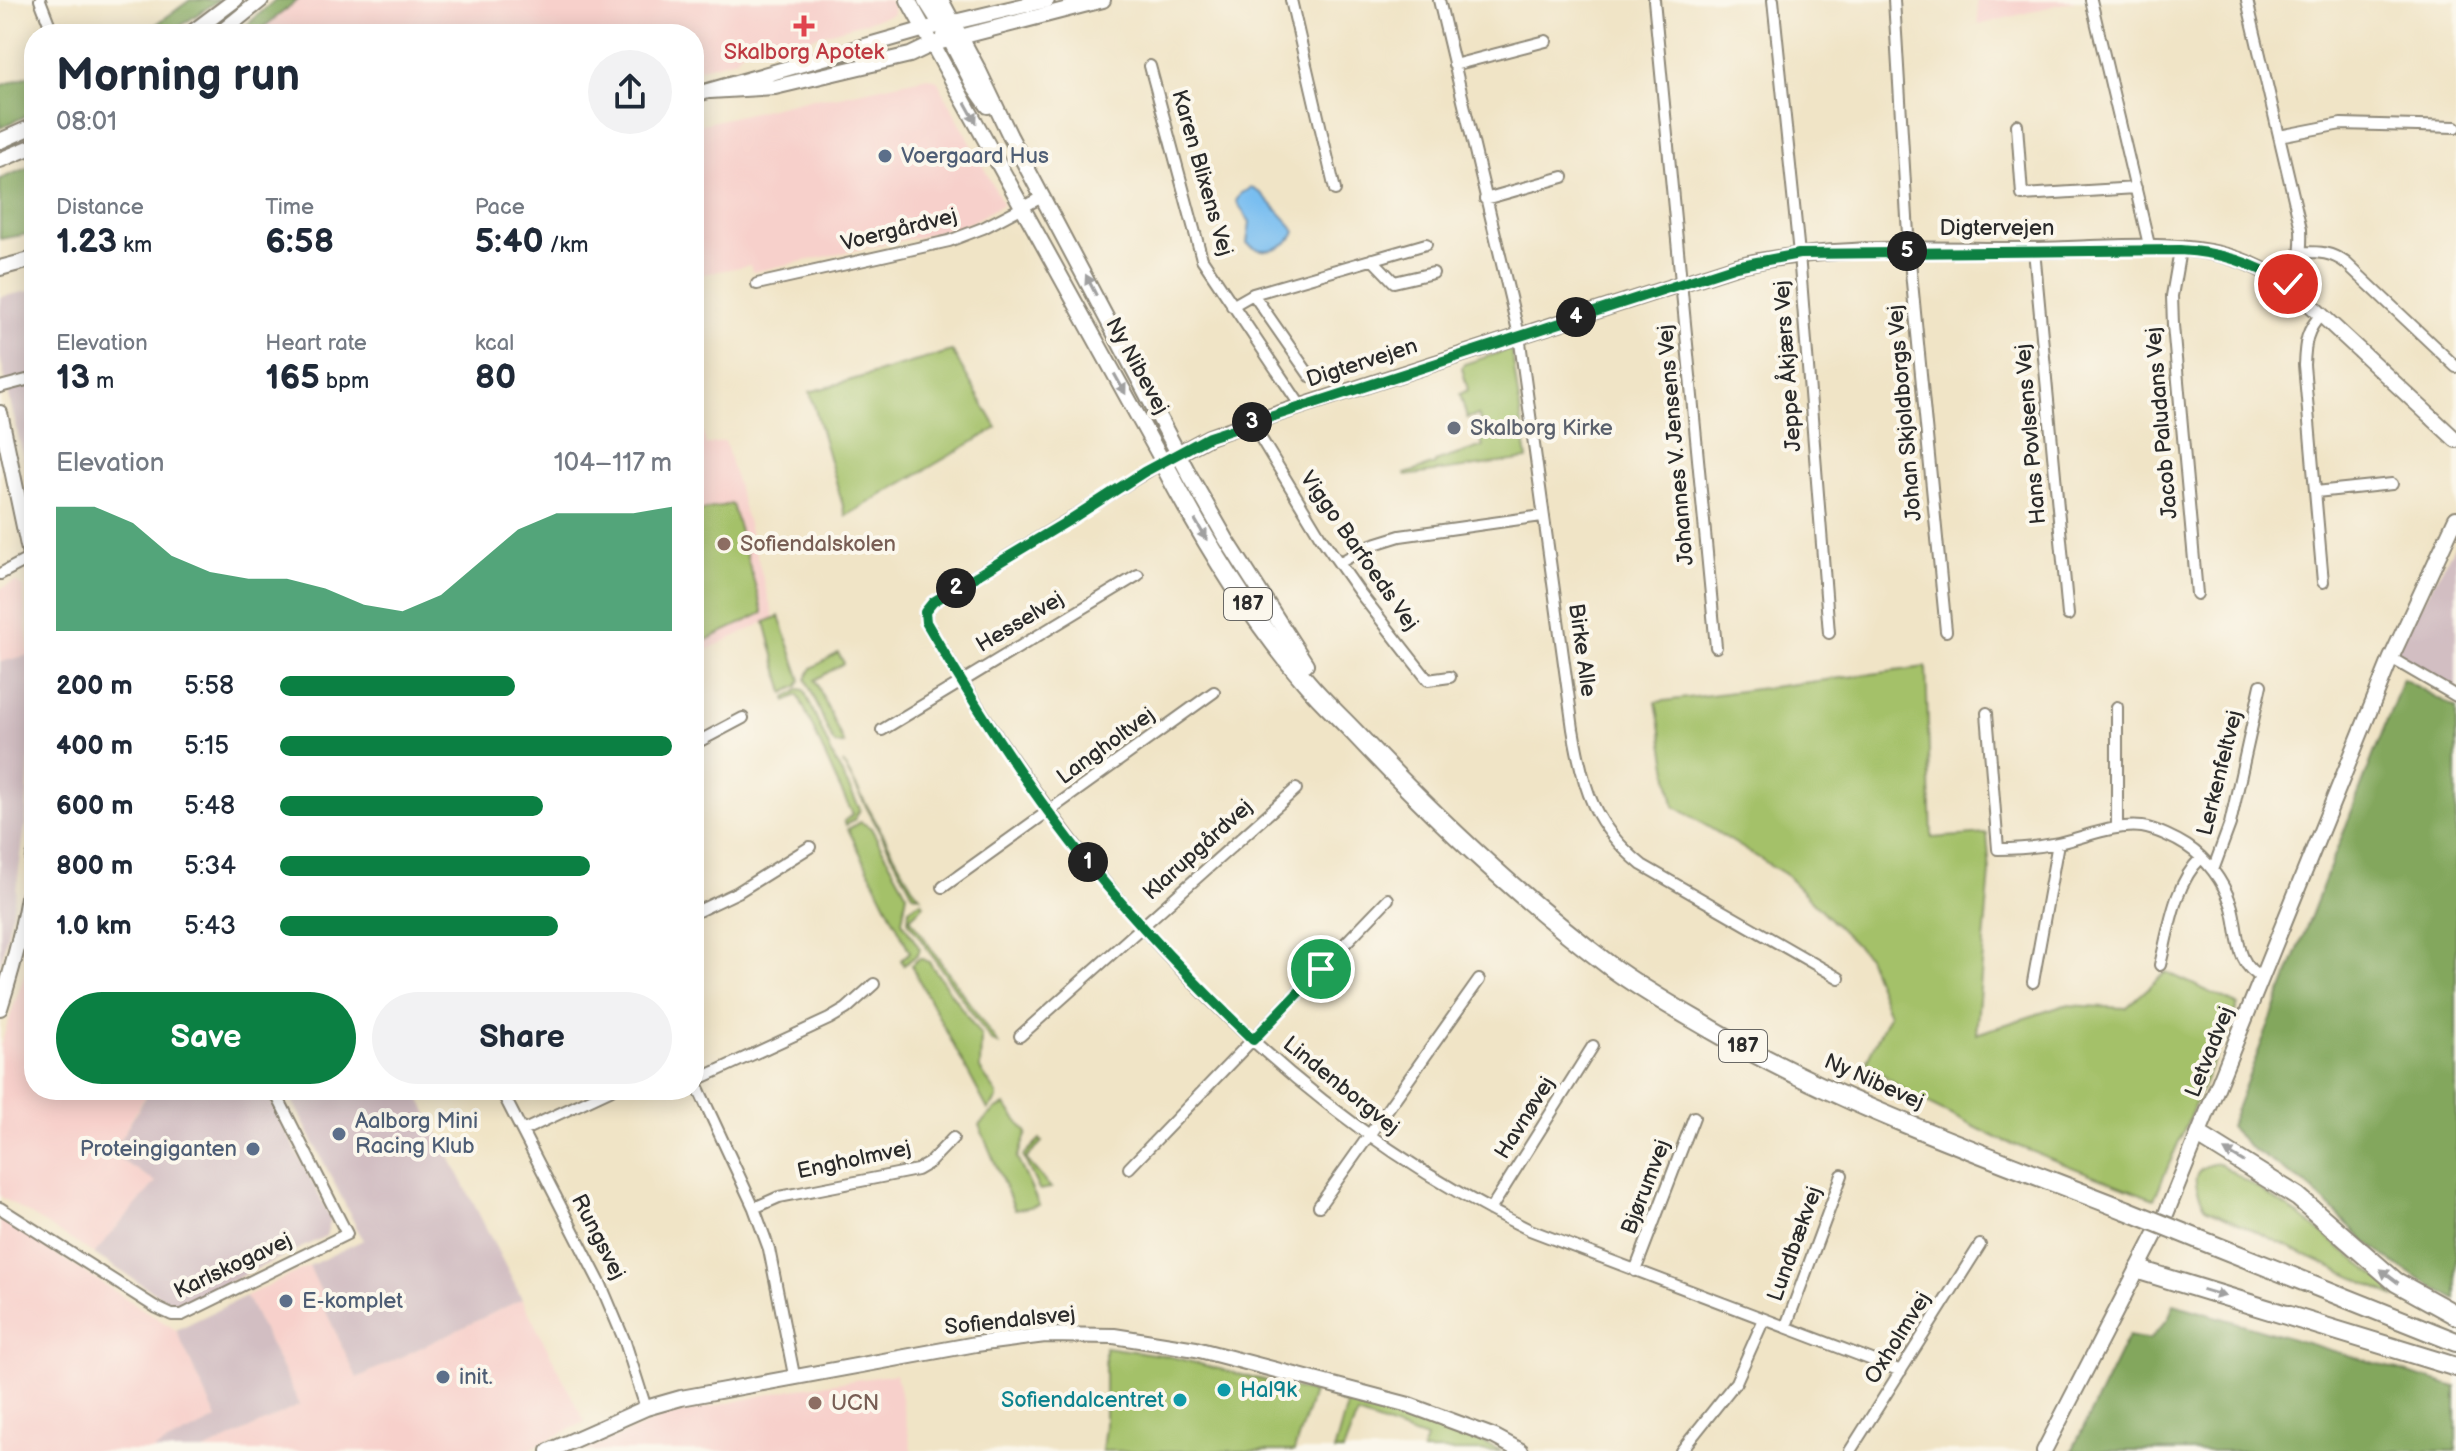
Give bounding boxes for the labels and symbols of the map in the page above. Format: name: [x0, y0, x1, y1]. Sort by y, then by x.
marker: Skalborg Apotek: [795, 17, 813, 35]
place label: Skalborg Apotek: [724, 39, 884, 66]
street label: Karen Blixens Vej: [1165, 87, 1239, 259]
one-way arrow: [964, 101, 978, 124]
place label: Voergaard Hus: [901, 143, 1049, 170]
marker: Voergaard Hus: [876, 147, 894, 165]
street label: Voergårdvej: [838, 203, 960, 257]
street label: Digtervejen: [1939, 215, 2055, 242]
pin: 5: [1887, 231, 1927, 271]
pin: [2254, 250, 2322, 318]
one-way arrow: [1084, 274, 1097, 297]
street label: Jeppe Åkjærs Vej: [1768, 279, 1807, 453]
pin: 4: [1556, 297, 1596, 337]
street label: Johan Skjoldborgs Vej: [1882, 304, 1928, 522]
street label: Ny Nibevej: [1099, 313, 1175, 419]
street label: Johannes V. Jensens Vej: [1652, 323, 1700, 567]
street label: Jacob Paludans Vej: [2140, 326, 2184, 520]
street label: Digtervejen: [1303, 332, 1421, 394]
street label: Hans Povlsens Vej: [2010, 343, 2052, 525]
one-way arrow: [1113, 373, 1127, 396]
pin: 3: [1232, 402, 1272, 442]
place label: Skalborg Kirke: [1470, 415, 1613, 442]
marker: Skalborg Kirke: [1445, 419, 1463, 437]
street label: Viggo Barfoeds Vej: [1294, 466, 1424, 636]
one-way arrow: [1194, 519, 1208, 541]
place label: Sofiendalskolen: [740, 531, 896, 558]
marker: Sofiendalskolen: [715, 535, 733, 553]
pin: 2: [936, 568, 976, 608]
street label: Hesselvej: [971, 585, 1069, 659]
road number: 187: [1224, 588, 1272, 620]
street label: Birke Alle: [1562, 602, 1602, 698]
street label: Langholtvej: [1052, 701, 1160, 791]
street label: Lerkenfeltvej: [2191, 707, 2249, 839]
street label: Klarupgårdvej: [1138, 794, 1258, 906]
pin: 1: [1068, 842, 1108, 882]
pin: [1287, 935, 1355, 1003]
street label: Letvadvej: [2180, 1003, 2240, 1101]
road number: 187: [1719, 1030, 1767, 1062]
street label: Lindenborgvej: [1277, 1031, 1405, 1141]
street label: Ny Nibevej: [1820, 1048, 1928, 1116]
street label: Havnøvej: [1489, 1072, 1561, 1164]
place label: Aalborg Mini Racing Klub: [355, 1108, 478, 1160]
marker: Aalborg Mini Racing Klub: [330, 1125, 348, 1143]
street label: Engholmvej: [794, 1135, 914, 1185]
place label: Proteingiganten: [80, 1136, 237, 1163]
street label: Bjørumvej: [1616, 1136, 1676, 1238]
marker: Proteingiganten: [244, 1140, 262, 1158]
one-way arrow: [2223, 1149, 2245, 1163]
street label: Lundbækvej: [1762, 1183, 1828, 1305]
street label: Rungsvej: [565, 1190, 631, 1284]
street label: Karlskogavej: [170, 1227, 296, 1305]
one-way arrow: [2379, 1268, 2399, 1284]
street label: Oxholmvej: [1859, 1287, 1937, 1389]
one-way arrow: [2202, 1287, 2226, 1300]
place label: E-komplet: [302, 1288, 403, 1315]
marker: E-komplet: [277, 1292, 295, 1310]
street label: Sofiendalsvej: [943, 1301, 1077, 1341]
place label: init.: [459, 1364, 493, 1391]
marker: init.: [434, 1368, 452, 1386]
place label: Hal9k: [1240, 1377, 1297, 1404]
marker: Hal9k: [1215, 1381, 1233, 1399]
place label: Sofiendalcentret: [1001, 1387, 1164, 1414]
place label: UCN: [831, 1390, 879, 1417]
marker: Sofiendalcentret: [1171, 1391, 1189, 1409]
marker: UCN: [806, 1394, 824, 1412]

